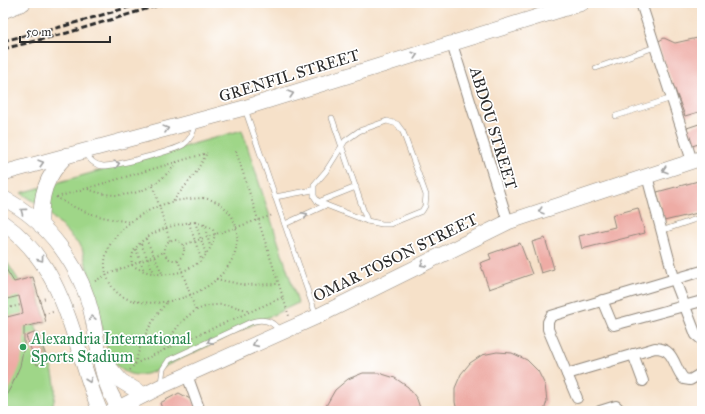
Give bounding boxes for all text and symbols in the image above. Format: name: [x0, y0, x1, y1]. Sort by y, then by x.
scale bar: [20, 18, 110, 44]
text: 50 m: [26, 25, 51, 39]
street label: GRENFIL STREET: [217, 45, 362, 106]
one-way arrow: [412, 51, 419, 60]
street label: ABDOU STREET: [466, 64, 521, 192]
one-way arrow: [288, 90, 295, 99]
one-way arrow: [162, 125, 169, 134]
one-way arrow: [37, 159, 44, 167]
one-way arrow: [114, 160, 120, 168]
one-way arrow: [661, 165, 668, 173]
one-way arrow: [538, 206, 545, 214]
one-way arrow: [21, 209, 28, 216]
street label: OMAR TOSON STREET: [310, 209, 481, 306]
one-way arrow: [301, 212, 309, 220]
one-way arrow: [36, 255, 43, 262]
one-way arrow: [420, 259, 427, 267]
one-way arrow: [88, 315, 97, 321]
place label: Alexandria International Sports Stadium: [30, 329, 192, 366]
one-way arrow: [206, 336, 214, 344]
one-way arrow: [252, 339, 260, 347]
marker: Alexandria International Sports Stadium: [18, 342, 28, 352]
one-way arrow: [84, 376, 92, 383]

